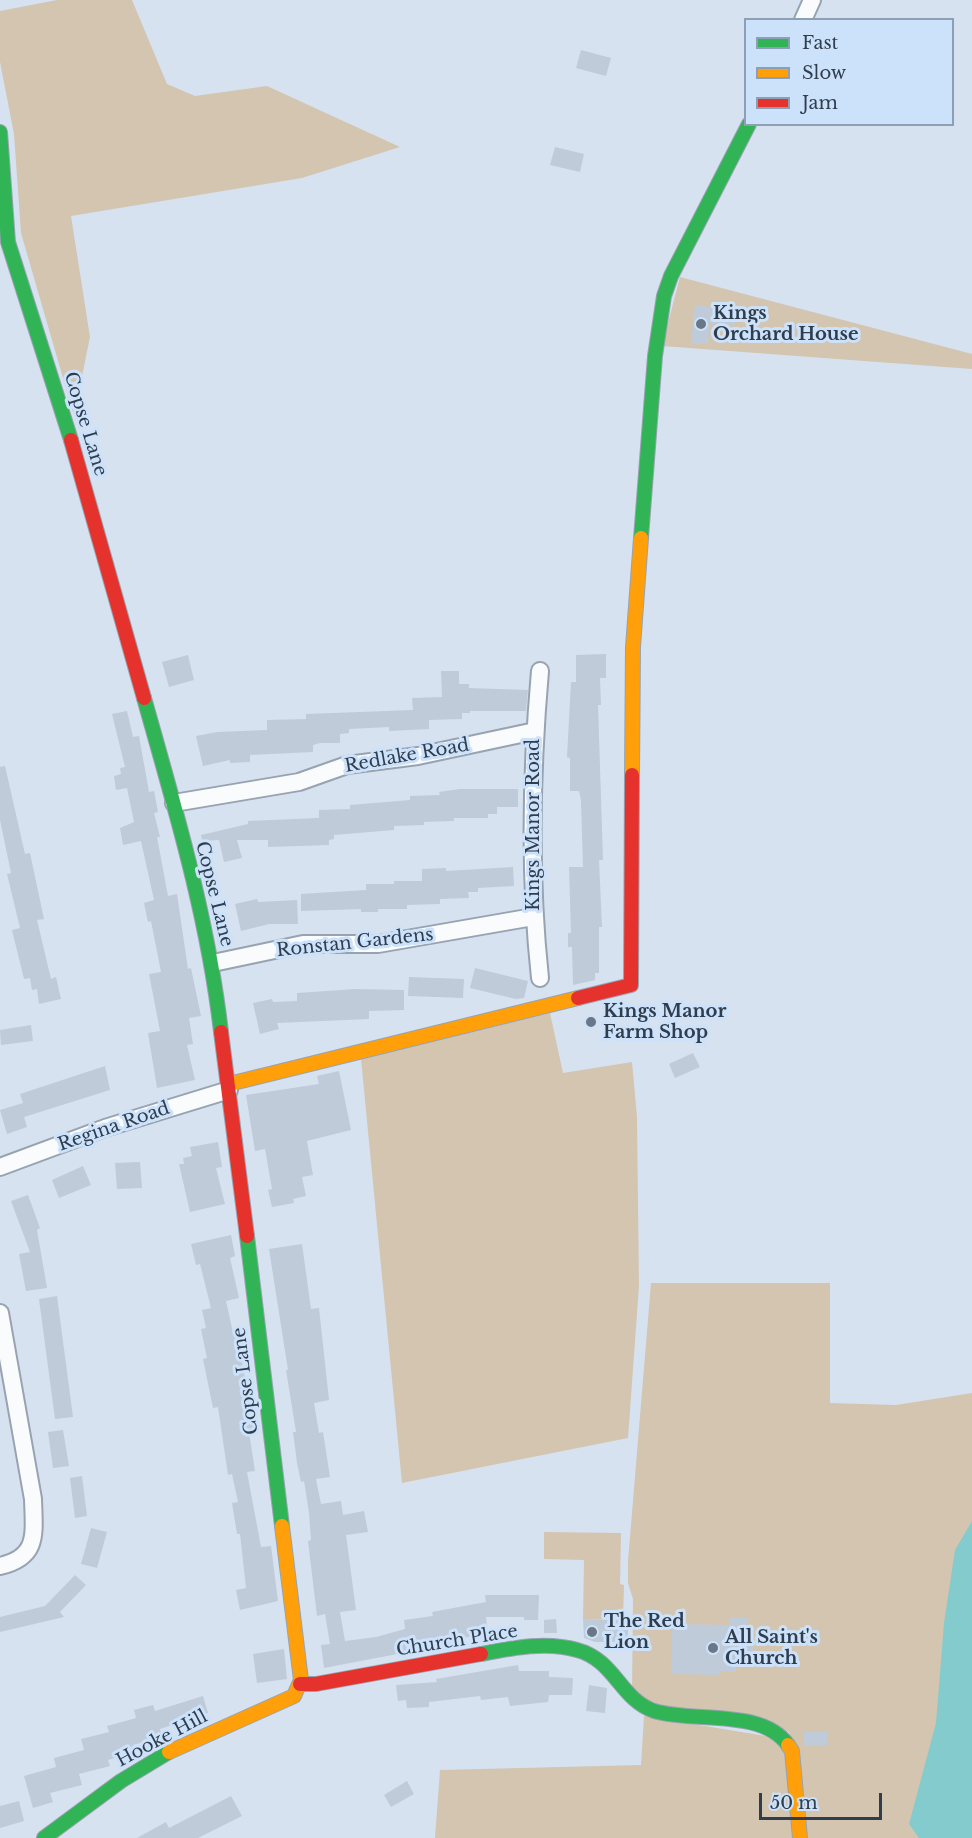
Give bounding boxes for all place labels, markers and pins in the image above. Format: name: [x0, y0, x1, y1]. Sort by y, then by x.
place label: Kings Orchard House: [713, 303, 858, 346]
marker: Kings Orchard House: [694, 317, 708, 331]
place label: Kings Manor Farm Shop: [603, 1001, 726, 1044]
marker: Kings Manor Farm Shop: [584, 1015, 598, 1029]
place label: The Red Lion: [604, 1611, 685, 1654]
marker: The Red Lion: [585, 1625, 599, 1639]
place label: All Saint's Church: [725, 1627, 818, 1670]
marker: All Saint's Church: [706, 1641, 720, 1655]

